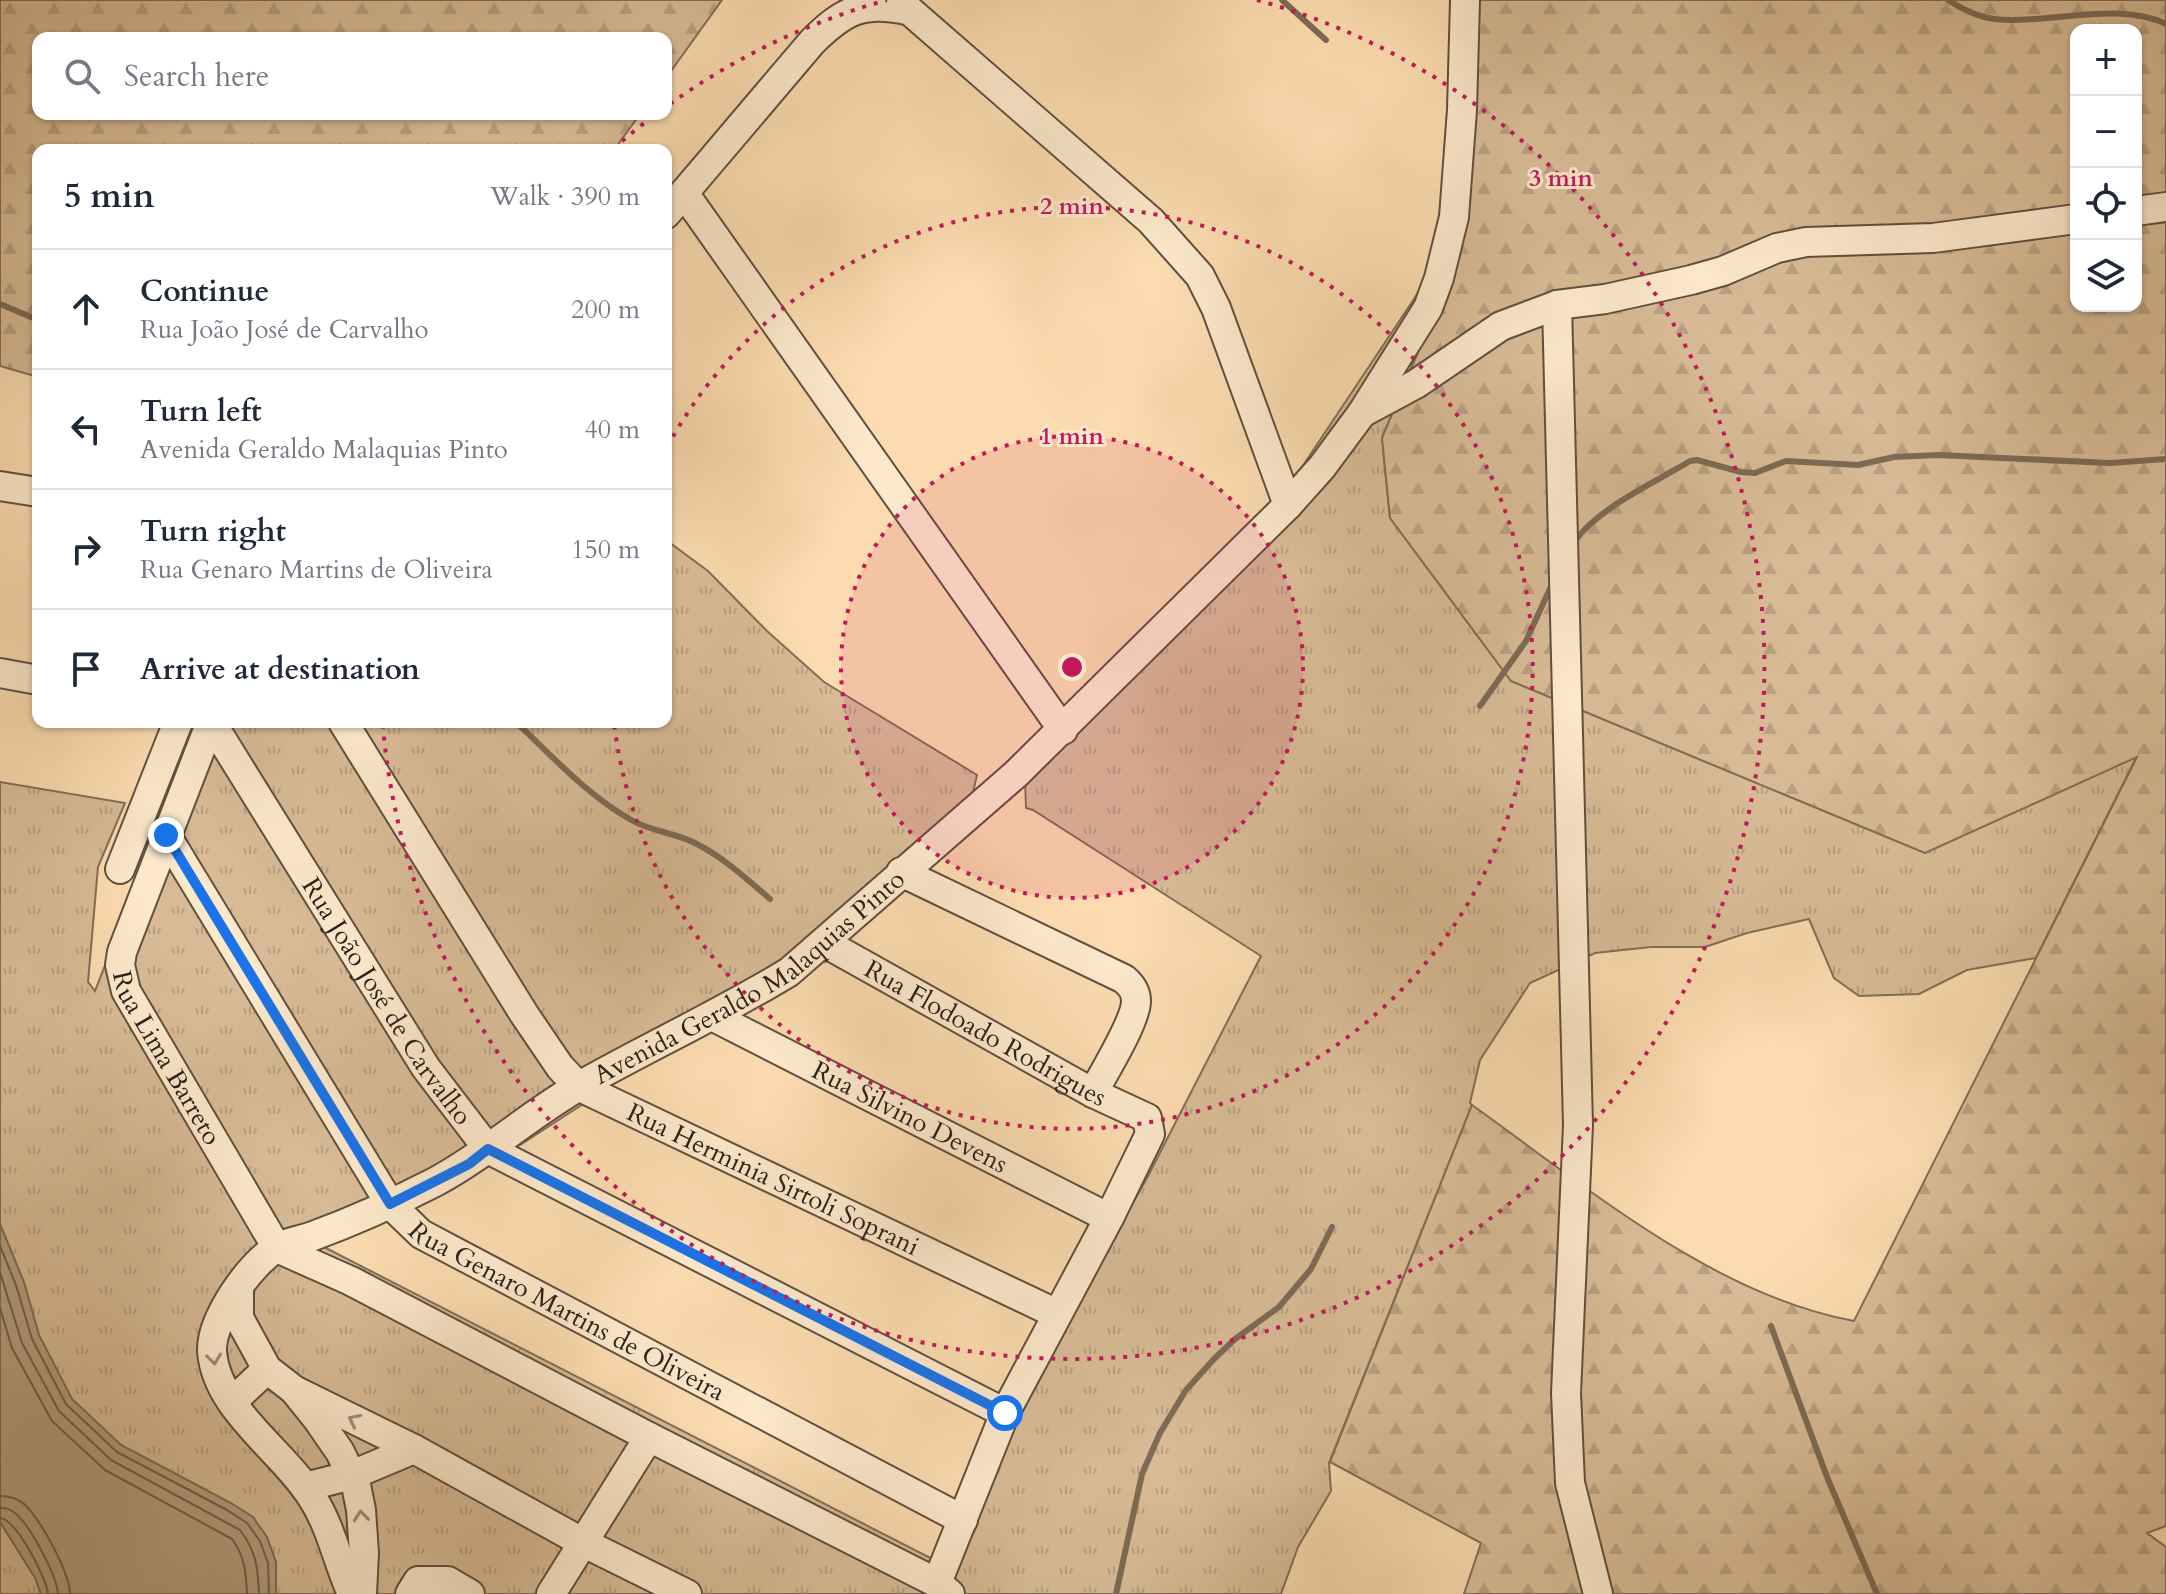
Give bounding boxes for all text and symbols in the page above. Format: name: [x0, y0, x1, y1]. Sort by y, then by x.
map controls: [2070, 24, 2142, 312]
button: +: [2070, 24, 2142, 96]
search box: [32, 32, 672, 120]
icon: search: [60, 54, 104, 98]
text: Search here: [124, 56, 269, 97]
button: −: [2070, 96, 2142, 168]
text: 3 min: [1529, 162, 1594, 195]
button: locate: [2070, 168, 2142, 240]
text: 5 min: [64, 173, 155, 219]
text: Walk · 390 m: [490, 179, 640, 214]
text: 2 min: [1040, 190, 1105, 223]
button: layers: [2070, 240, 2142, 312]
text: Continue: [140, 271, 269, 312]
icon: ahead: [64, 287, 108, 331]
text: 200 m: [571, 292, 640, 327]
text: Rua João José de Carvalho: [140, 312, 429, 347]
text: Turn left: [140, 391, 262, 432]
icon: left: [64, 407, 108, 451]
text: 40 m: [584, 412, 640, 447]
text: 1 min: [1040, 420, 1105, 453]
text: Avenida Geraldo Malaquias Pinto: [140, 432, 508, 467]
text: Turn right: [140, 511, 286, 552]
icon: right: [64, 527, 108, 571]
text: 150 m: [571, 532, 640, 567]
text: Rua Genaro Martins de Oliveira: [140, 552, 493, 587]
icon: arrive: [64, 647, 108, 691]
text: Arrive at destination: [140, 649, 420, 690]
centre of rings: [1058, 653, 1086, 681]
route end: [148, 817, 184, 853]
street label: Avenida Geraldo Malaquias Pinto: [587, 862, 912, 1093]
street label: Rua João José de Carvalho: [294, 871, 480, 1132]
street label: Rua Flodoado Rodrigues: [858, 952, 1112, 1115]
street label: Rua Lima Barreto: [104, 967, 230, 1151]
street label: Rua Silvino Devens: [806, 1053, 1013, 1182]
street label: Rua Herminia Sirtoli Soprani: [621, 1095, 925, 1264]
street label: Rua Genaro Martins de Oliveira: [400, 1214, 731, 1409]
one-way arrow: [206, 1353, 223, 1366]
route start: [987, 1395, 1023, 1431]
one-way arrow: [347, 1414, 362, 1429]
one-way arrow: [353, 1509, 370, 1522]

